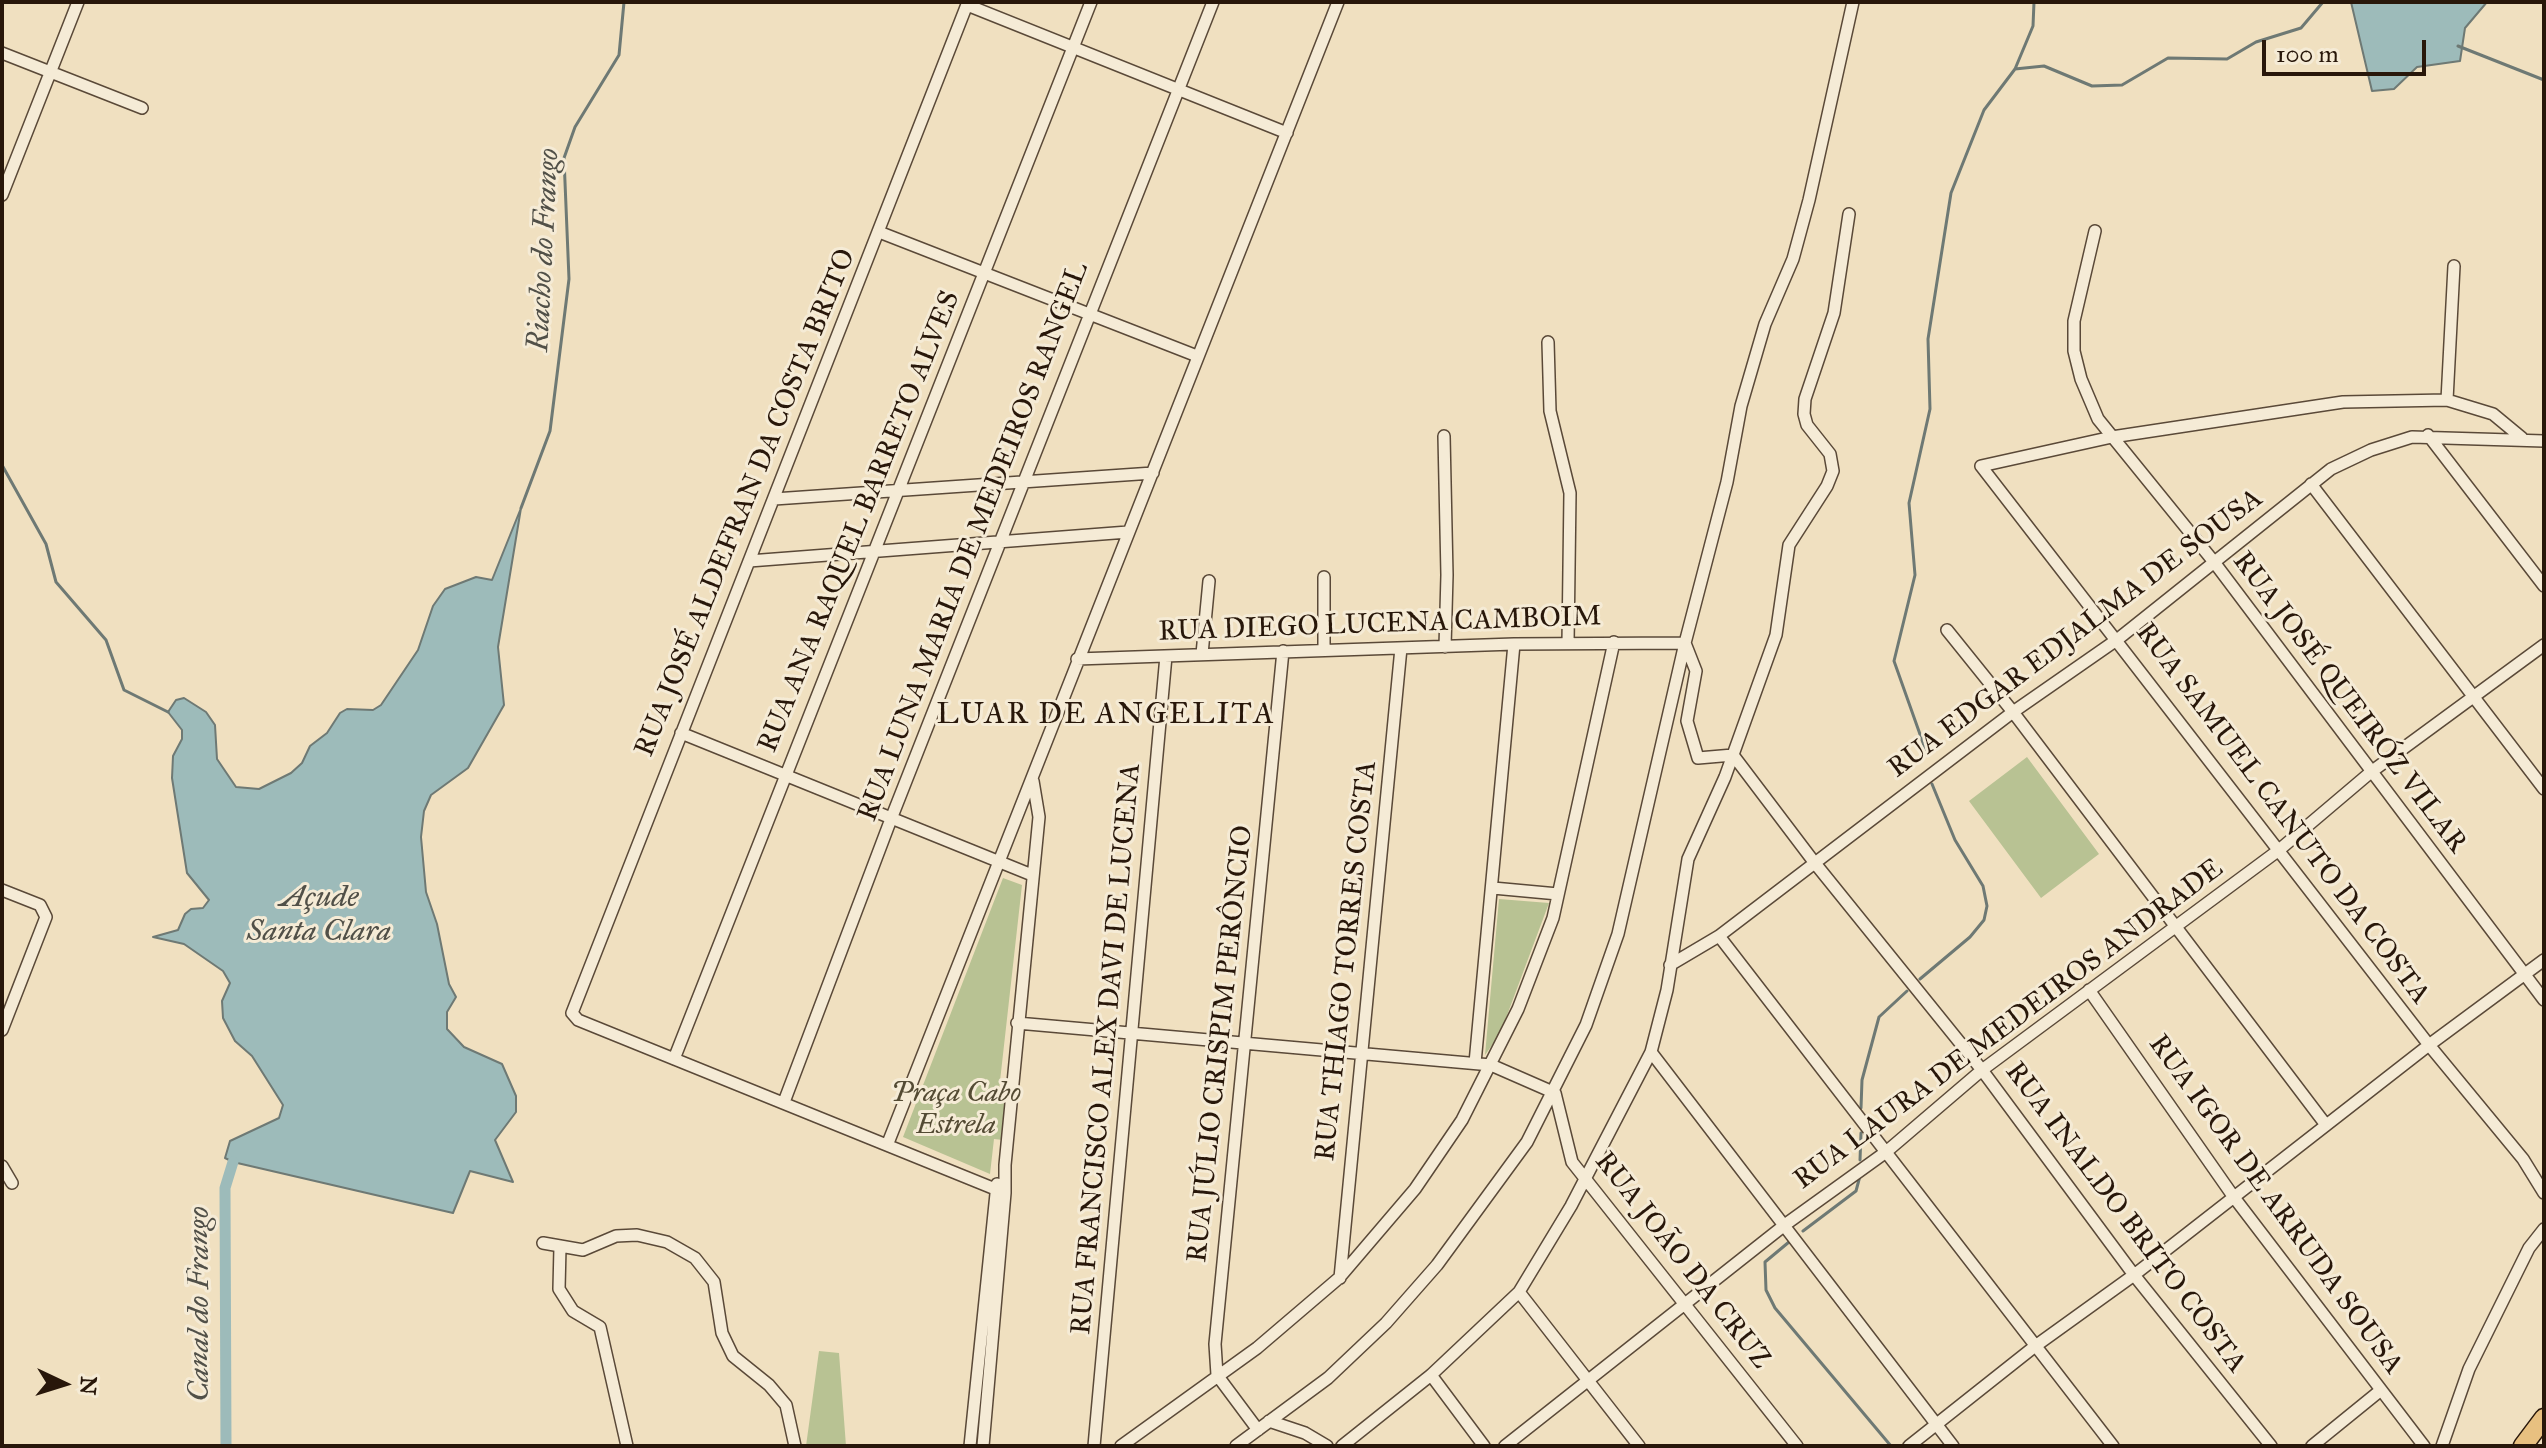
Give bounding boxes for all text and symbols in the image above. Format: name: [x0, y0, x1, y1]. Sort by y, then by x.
scale bar: [2266, 24, 2430, 74]
text: 100 m: [2276, 39, 2339, 69]
water label: Riacho do Frango: [522, 147, 568, 353]
street label: RUA JOSÉ ALDEFRAN DA COSTA BRITO: [628, 244, 864, 762]
street label: RUA LUNA MARIA DE MEDEIROS RANGEL: [852, 258, 1096, 826]
street label: RUA ANA RAQUEL BARRETO ALVES: [752, 287, 968, 757]
street label: RUA EDGAR EDJALMA DE SOUSA: [1882, 482, 2270, 786]
street label: RUA JOSÉ QUEIRÓZ VILAR: [2225, 546, 2473, 860]
street label: RUA DIEGO LUCENA CAMBOIM: [1158, 600, 1602, 650]
street label: RUA SAMUEL CANUTO DA COSTA: [2128, 617, 2436, 1011]
district label: LUAR DE ANGELITA: [936, 698, 1276, 734]
street label: RUA THIAGO TORRES COSTA: [1309, 759, 1385, 1163]
street label: RUA FRANCISCO ALEX DAVI DE LUCENA: [1065, 762, 1149, 1336]
street label: RUA JÚLIO CRISPIM PERÔNCIO: [1181, 824, 1261, 1264]
street label: RUA LAURA DE MEDEIROS ANDRADE: [1788, 853, 2230, 1197]
water label: Açude Santa Clara: [247, 881, 391, 952]
street label: RUA IGOR DE ARRUDA SOUSA: [2141, 1029, 2409, 1381]
street label: RUA INALDO BRITO COSTA: [1997, 1056, 2253, 1380]
park label: Praça Cabo Estrela: [891, 1077, 1021, 1143]
street label: RUA JOÃO DA CRUZ: [1587, 1146, 1777, 1376]
water label: Canal do Frango: [183, 1206, 219, 1402]
north arrow: [24, 1344, 104, 1424]
text: N: [74, 1375, 103, 1396]

